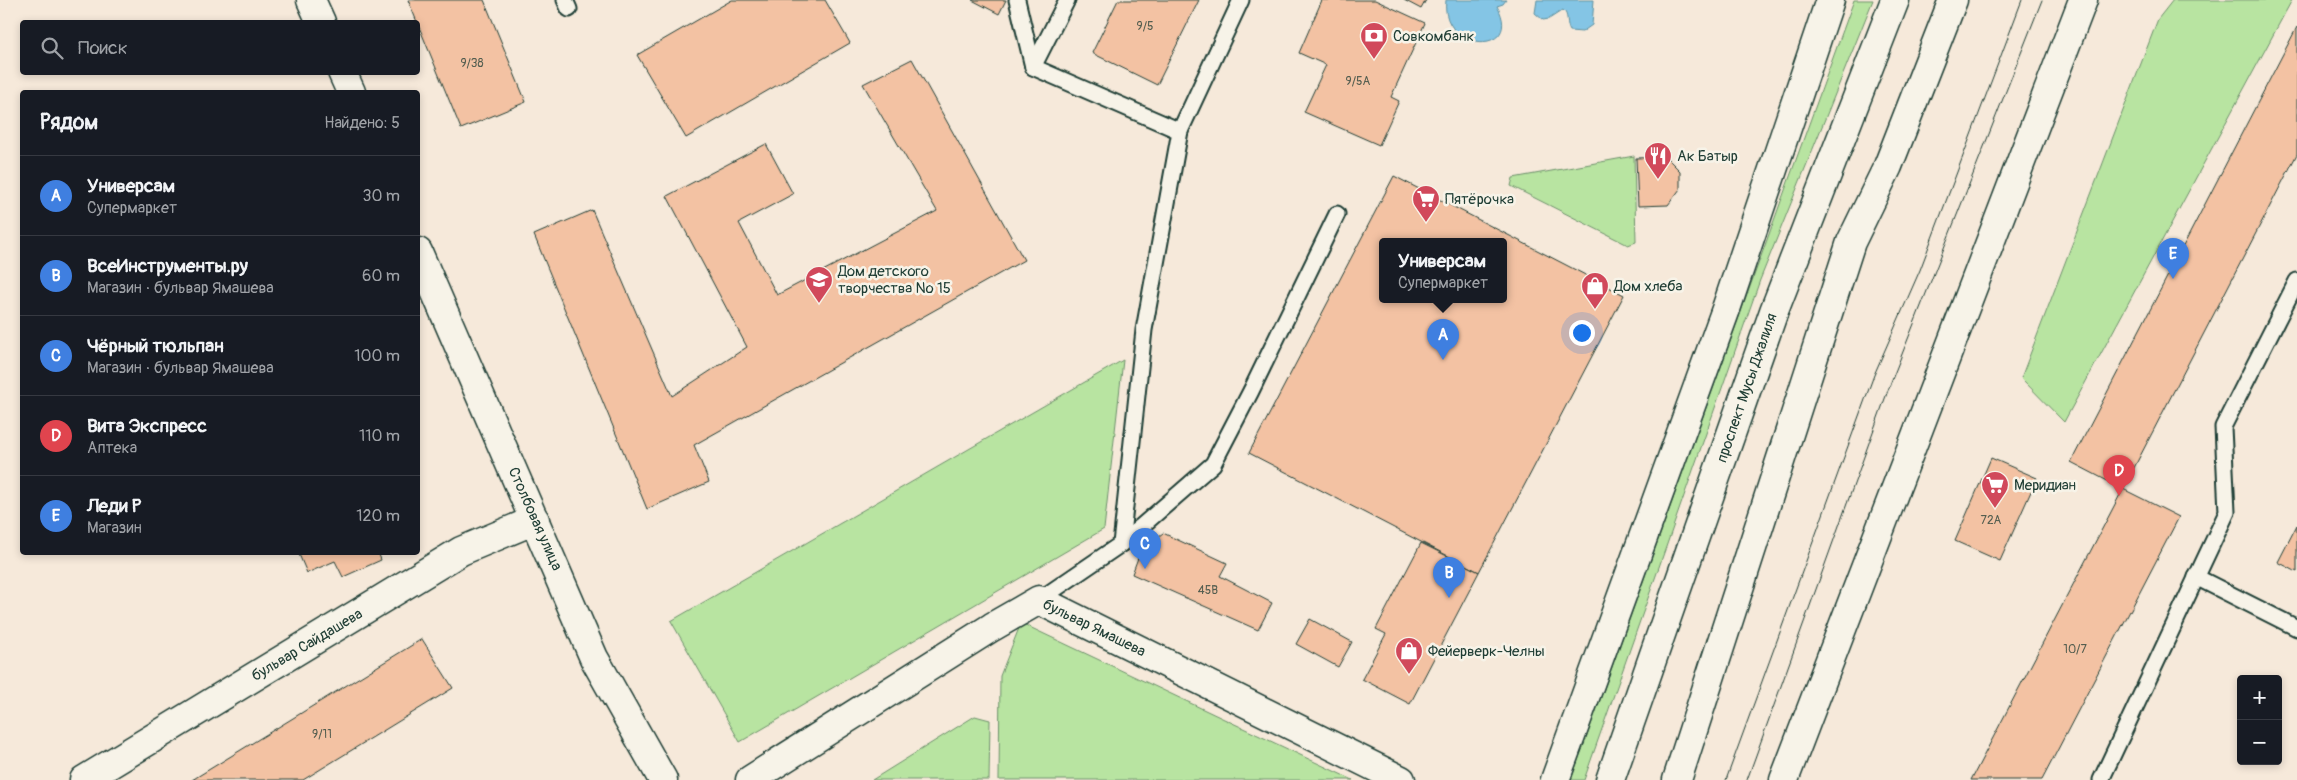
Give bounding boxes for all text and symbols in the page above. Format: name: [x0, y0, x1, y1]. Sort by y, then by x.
house number: 9/5: [1137, 19, 1154, 34]
search box: [20, 20, 420, 75]
bank icon: Совкомбанк: [1359, 21, 1389, 60]
place label: Совкомбанк: [1393, 27, 1474, 46]
icon: search: [38, 34, 66, 62]
text: Поиск: [78, 36, 128, 60]
house number: 9/38: [460, 56, 484, 71]
house number: 9/5А: [1346, 74, 1371, 89]
text: Рядом: [40, 109, 98, 136]
text: Найдено: 5: [324, 113, 400, 133]
restaurant icon: Ак Батыр: [1643, 141, 1673, 180]
place label: Ак Батыр: [1677, 147, 1738, 166]
text: Универсам: [87, 174, 175, 198]
supermarket icon: Пятёрочка: [1411, 184, 1441, 223]
text: A: [51, 186, 61, 206]
text: 30 m: [362, 186, 400, 206]
place label: Пятёрочка: [1445, 190, 1514, 209]
text: Супермаркет: [87, 198, 177, 218]
popup: [1379, 238, 1507, 303]
pin: E: [2157, 238, 2189, 279]
text: Универсам: [1398, 249, 1486, 273]
text: ВсеИнструменты.ру: [87, 254, 248, 278]
place label: Дом детского творчества № 15: [837, 262, 951, 298]
school or university icon: Дом детского творчества № 15: [804, 265, 834, 304]
text: B: [51, 266, 61, 286]
text: 60 m: [362, 266, 400, 286]
shop icon: Дом хлеба: [1580, 271, 1610, 310]
text: Супермаркет: [1398, 273, 1488, 293]
place label: Дом хлеба: [1613, 277, 1683, 296]
text: Магазин · бульвар Ямашева: [87, 278, 274, 298]
street label: проспект Мусы Джалиля: [1713, 311, 1781, 465]
pin: A: [1427, 319, 1459, 360]
your location: [1569, 320, 1595, 346]
text: Чёрный тюльпан: [87, 334, 224, 358]
text: C: [51, 346, 61, 366]
text: 100 m: [354, 346, 400, 366]
text: Магазин · бульвар Ямашева: [87, 358, 274, 378]
text: Вита Экспресс: [87, 414, 207, 438]
text: D: [51, 426, 61, 446]
text: 110 m: [359, 426, 400, 446]
text: Аптека: [87, 438, 137, 458]
pin: D: [2103, 455, 2135, 496]
street label: Столбовая улица: [504, 464, 566, 574]
supermarket icon: Меридиан: [1980, 470, 2010, 509]
place label: Меридиан: [2014, 476, 2076, 495]
text: Леди Р: [87, 494, 141, 518]
text: E: [52, 506, 60, 526]
text: 120 m: [356, 506, 400, 526]
house number: 72А: [1981, 513, 2002, 528]
text: Магазин: [87, 518, 142, 538]
pin: C: [1129, 528, 1161, 569]
pin: B: [1433, 557, 1465, 598]
house number: 45В: [1198, 583, 1218, 598]
street label: бульвар Ямашева: [1039, 595, 1149, 661]
street label: бульвар Сайдашева: [248, 604, 366, 686]
shop icon: Фейерверк-Челны: [1394, 636, 1424, 675]
place label: Фейерверк-Челны: [1428, 642, 1545, 661]
house number: 10/7: [2063, 642, 2087, 657]
map controls: [2237, 675, 2282, 765]
button: +: [2237, 675, 2282, 720]
button: −: [2237, 720, 2282, 765]
house number: 9/11: [312, 727, 332, 742]

